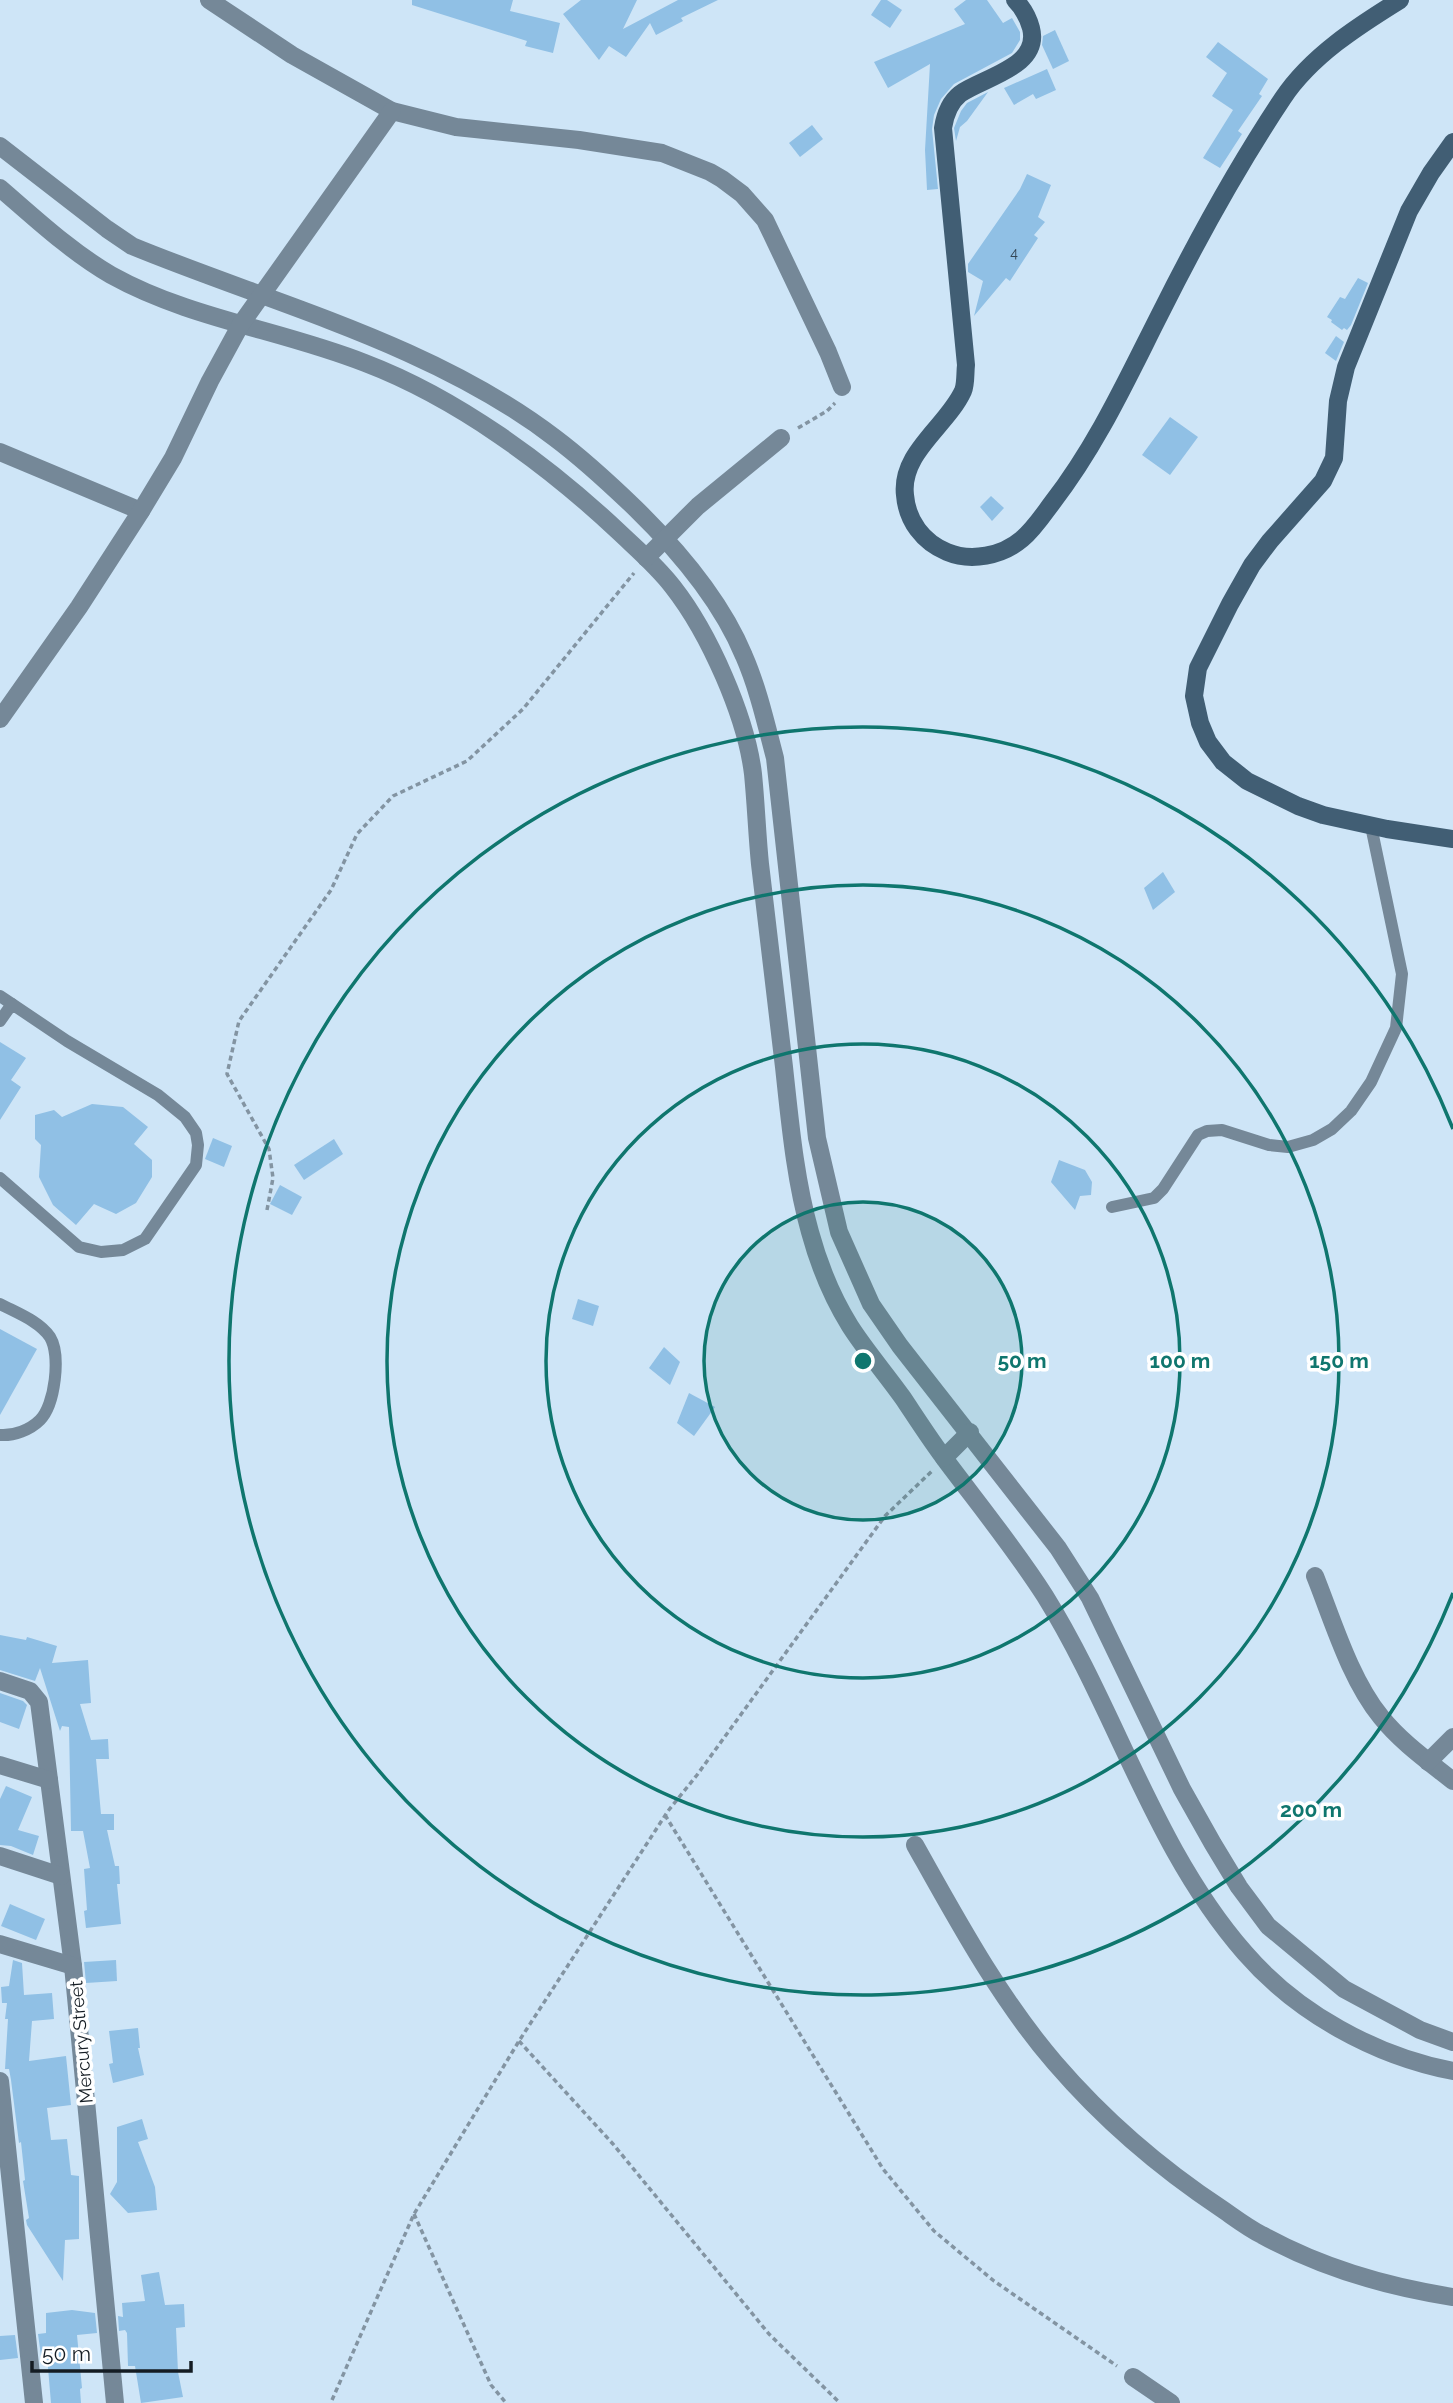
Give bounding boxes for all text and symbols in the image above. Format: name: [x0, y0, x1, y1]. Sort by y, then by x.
house number: 4: [1010, 245, 1018, 261]
text: 50 m: [997, 1348, 1047, 1373]
text: 100 m: [1150, 1348, 1210, 1373]
text: 150 m: [1309, 1348, 1369, 1373]
centre of rings: [851, 1349, 875, 1373]
text: 200 m: [1280, 1797, 1342, 1822]
street label: Mercury Street: [65, 1980, 97, 2104]
scale bar: [32, 2330, 191, 2374]
text: 50 m: [42, 2341, 91, 2366]

